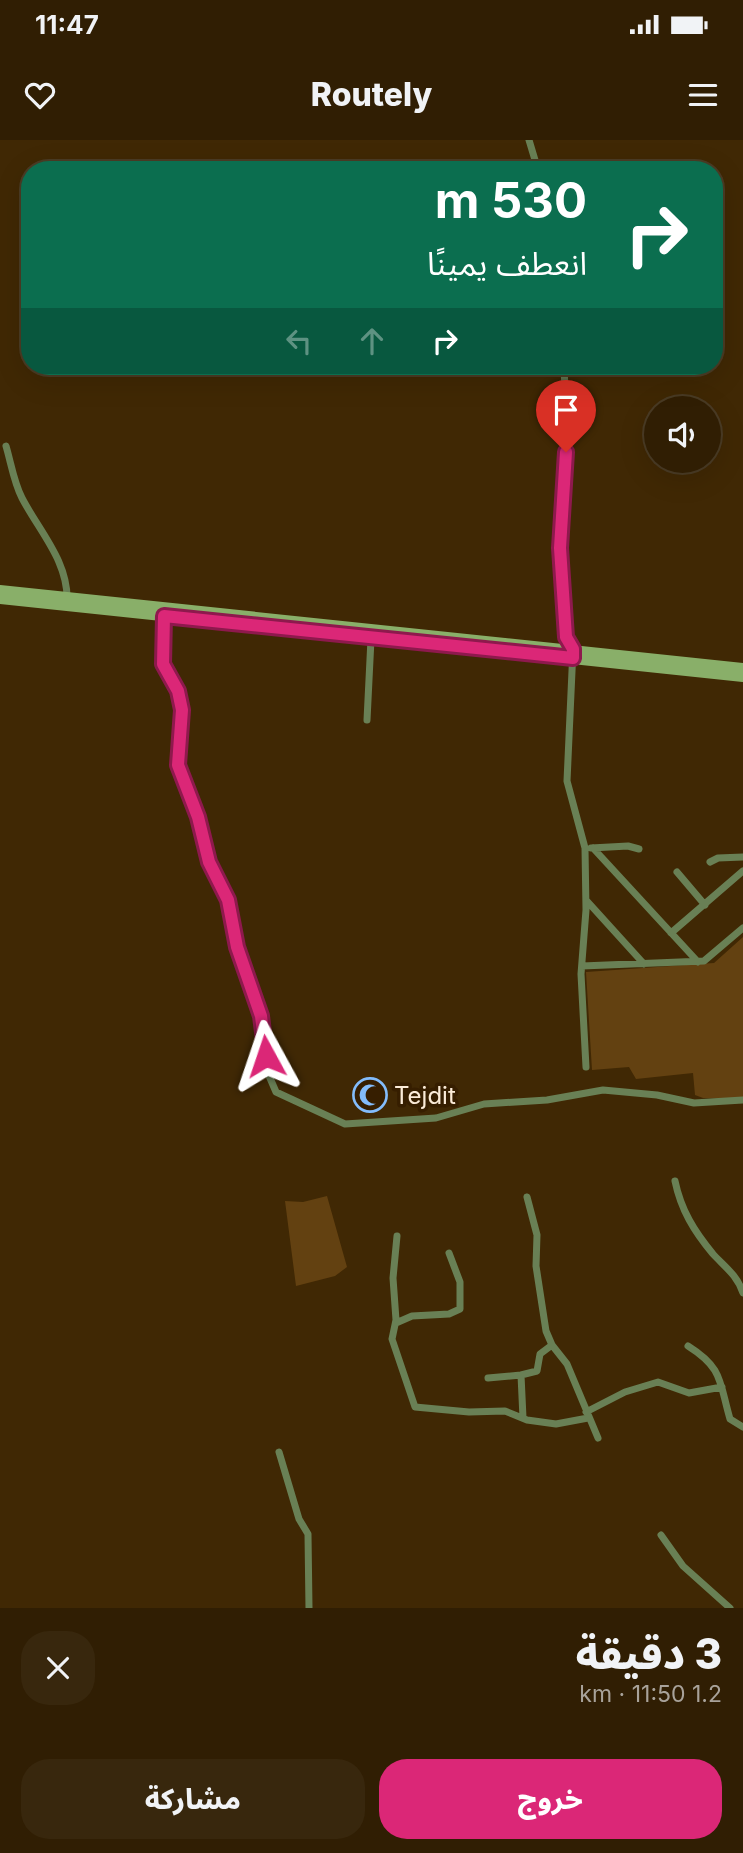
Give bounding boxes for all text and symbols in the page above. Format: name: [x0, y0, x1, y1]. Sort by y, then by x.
text: 11:47: [35, 9, 99, 40]
text: Routely: [311, 75, 432, 114]
icon: heart: [21, 76, 59, 114]
icon: menu: [684, 76, 722, 114]
text: 530 m: [435, 171, 587, 230]
icon: right: [611, 189, 702, 280]
text: انعطف يمينًا: [427, 244, 587, 283]
icon: left: [280, 322, 318, 360]
icon: ahead: [353, 322, 391, 360]
icon: right: [426, 322, 464, 360]
pin: [536, 380, 596, 452]
icon: arrive: [547, 391, 585, 429]
map controls: [644, 396, 721, 473]
button: sound: [644, 396, 721, 473]
position arrow: [229, 1019, 303, 1093]
mosque icon: Tejdit: [351, 1076, 389, 1114]
place label: Tejdit: [394, 1081, 456, 1110]
text: 3 دقيقة: [576, 1628, 722, 1679]
button: close: [21, 1631, 95, 1705]
text: 1.2 km · 11:50: [579, 1680, 722, 1708]
button: مشاركة: [21, 1759, 365, 1839]
button: خروج: [379, 1759, 722, 1839]

